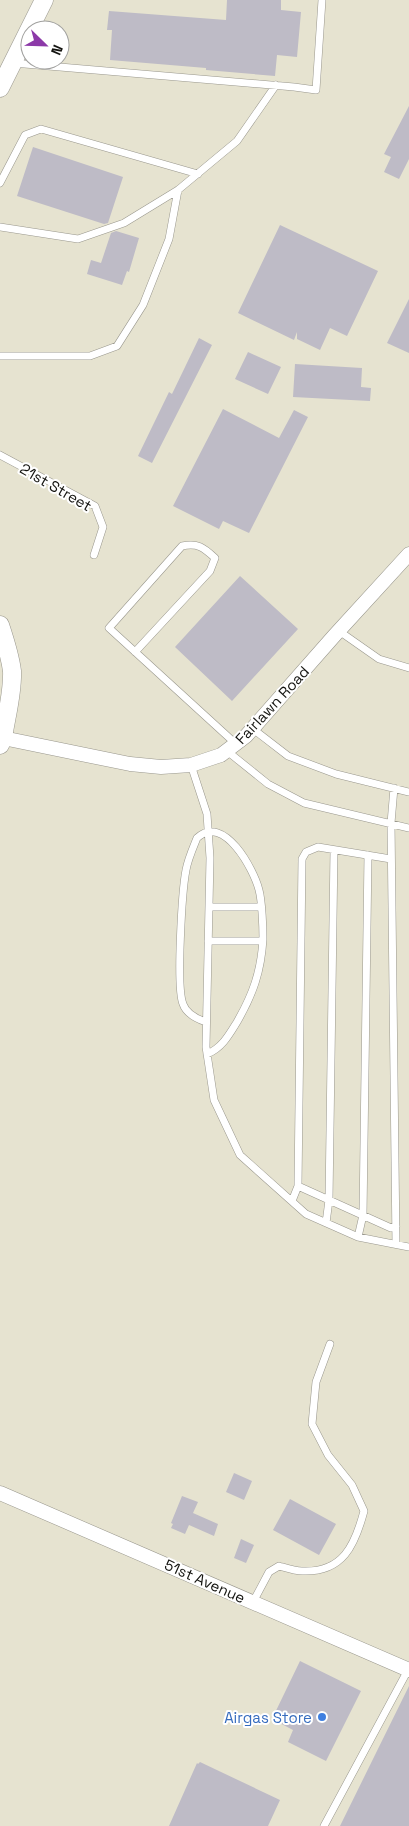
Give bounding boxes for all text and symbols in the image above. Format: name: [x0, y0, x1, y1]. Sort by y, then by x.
north arrow: [20, 20, 70, 70]
text: N: [47, 42, 67, 58]
street label: 21st Street: [17, 459, 95, 515]
street label: Fairlawn Road: [231, 662, 313, 748]
street label: 51st Avenue: [162, 1555, 248, 1607]
place label: Airgas Store: [224, 1708, 312, 1727]
marker: Airgas Store: [316, 1711, 328, 1723]

